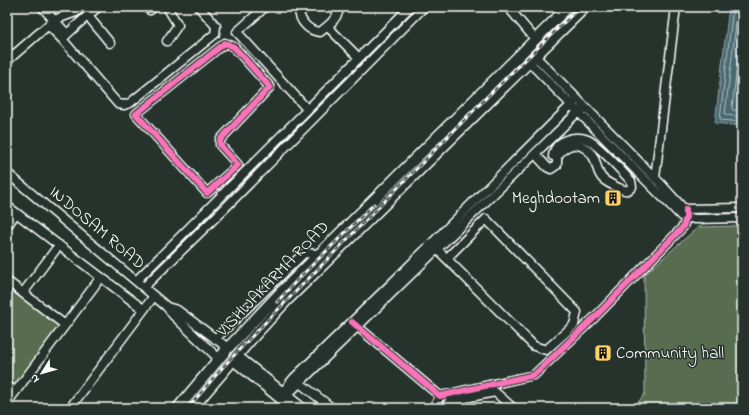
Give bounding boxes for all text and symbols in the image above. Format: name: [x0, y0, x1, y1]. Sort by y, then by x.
street label: INDOSAM ROAD: [43, 180, 151, 276]
place label: Meghdootam: [512, 186, 600, 213]
building icon: Meghdootam: [603, 188, 623, 208]
street label: VISHWAKARMA ROAD: [210, 215, 335, 344]
place label: Community hall: [616, 341, 724, 367]
building icon: Community hall: [593, 343, 613, 363]
north arrow: [22, 353, 62, 393]
text: N: [26, 371, 43, 386]

